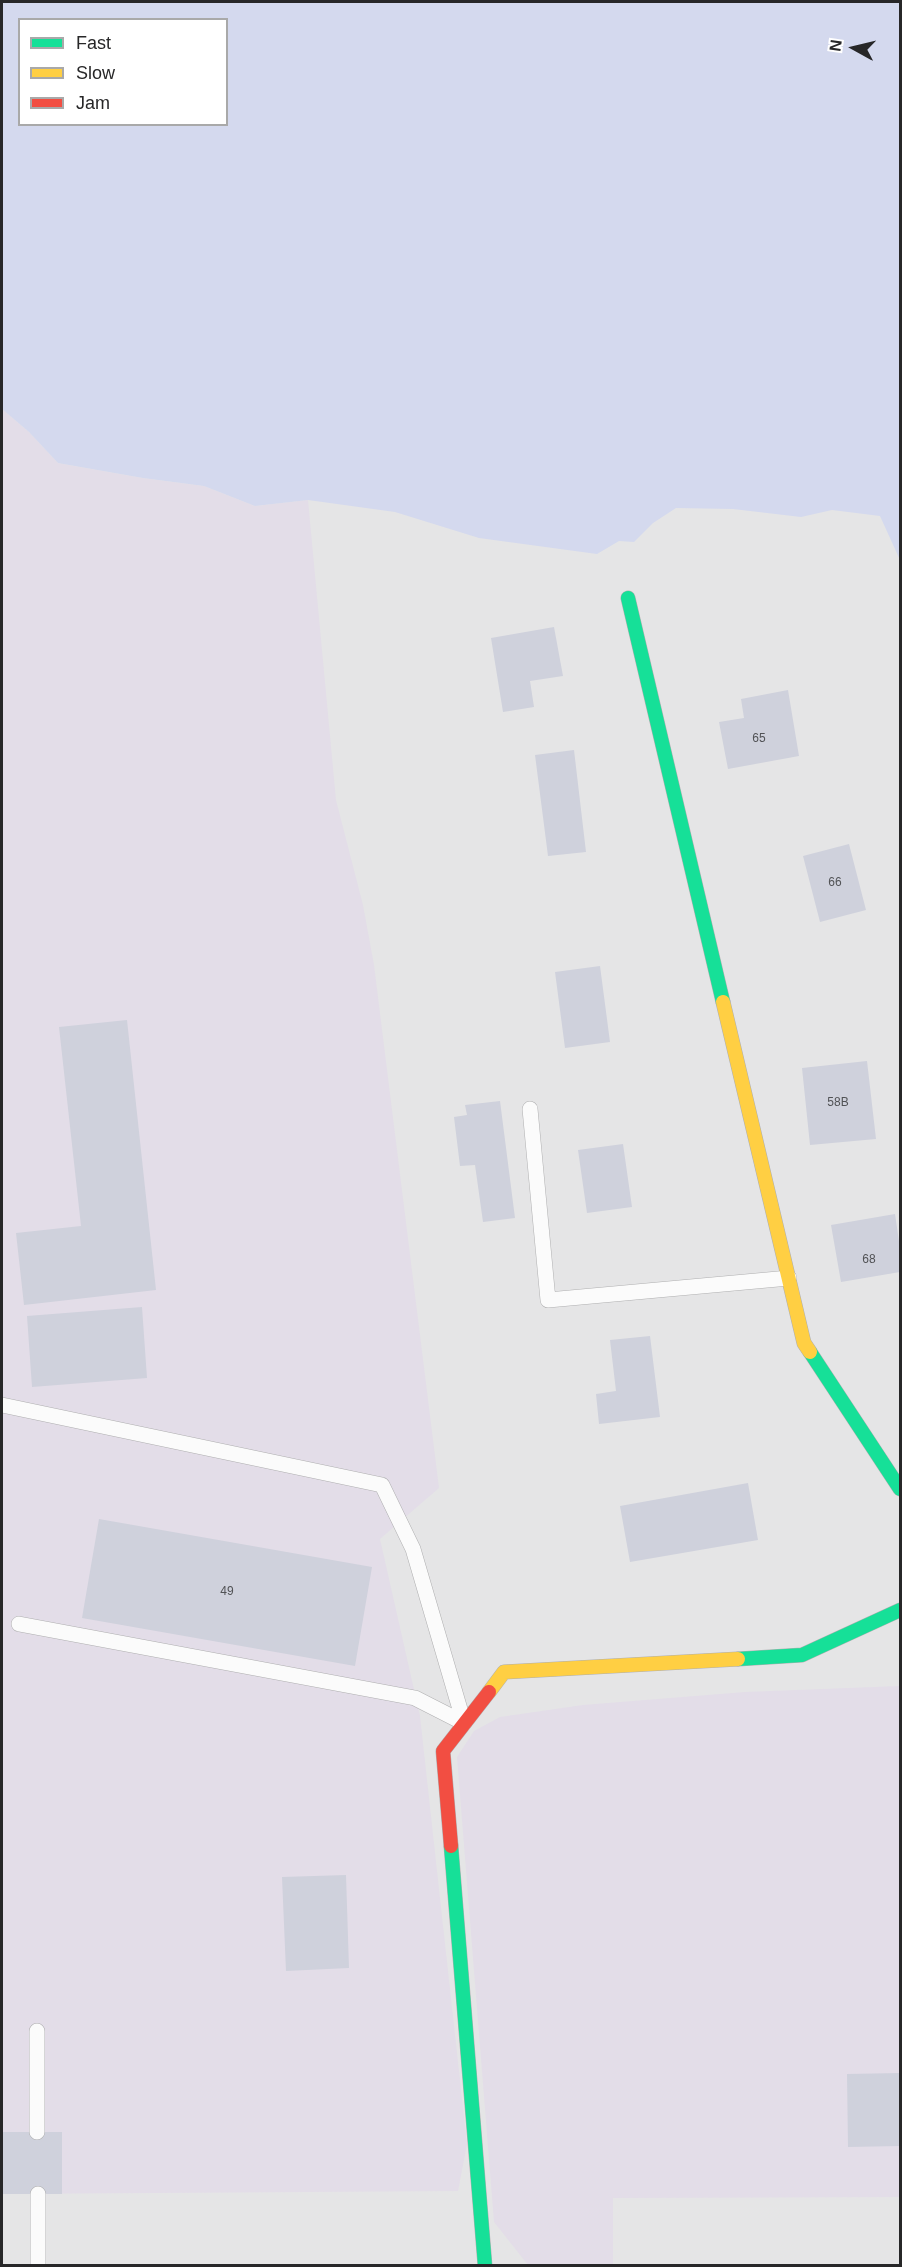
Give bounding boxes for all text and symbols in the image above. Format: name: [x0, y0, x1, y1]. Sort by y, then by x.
legend: [18, 18, 228, 126]
north arrow: [824, 18, 884, 78]
text: Fast: [76, 33, 111, 53]
text: N: [826, 39, 845, 52]
text: Slow: [76, 63, 115, 83]
text: Jam: [76, 93, 110, 113]
house number: 65: [752, 732, 766, 746]
house number: 66: [828, 876, 842, 890]
house number: 58В: [827, 1096, 849, 1110]
house number: 68: [862, 1253, 876, 1267]
house number: 49: [220, 1585, 234, 1599]

